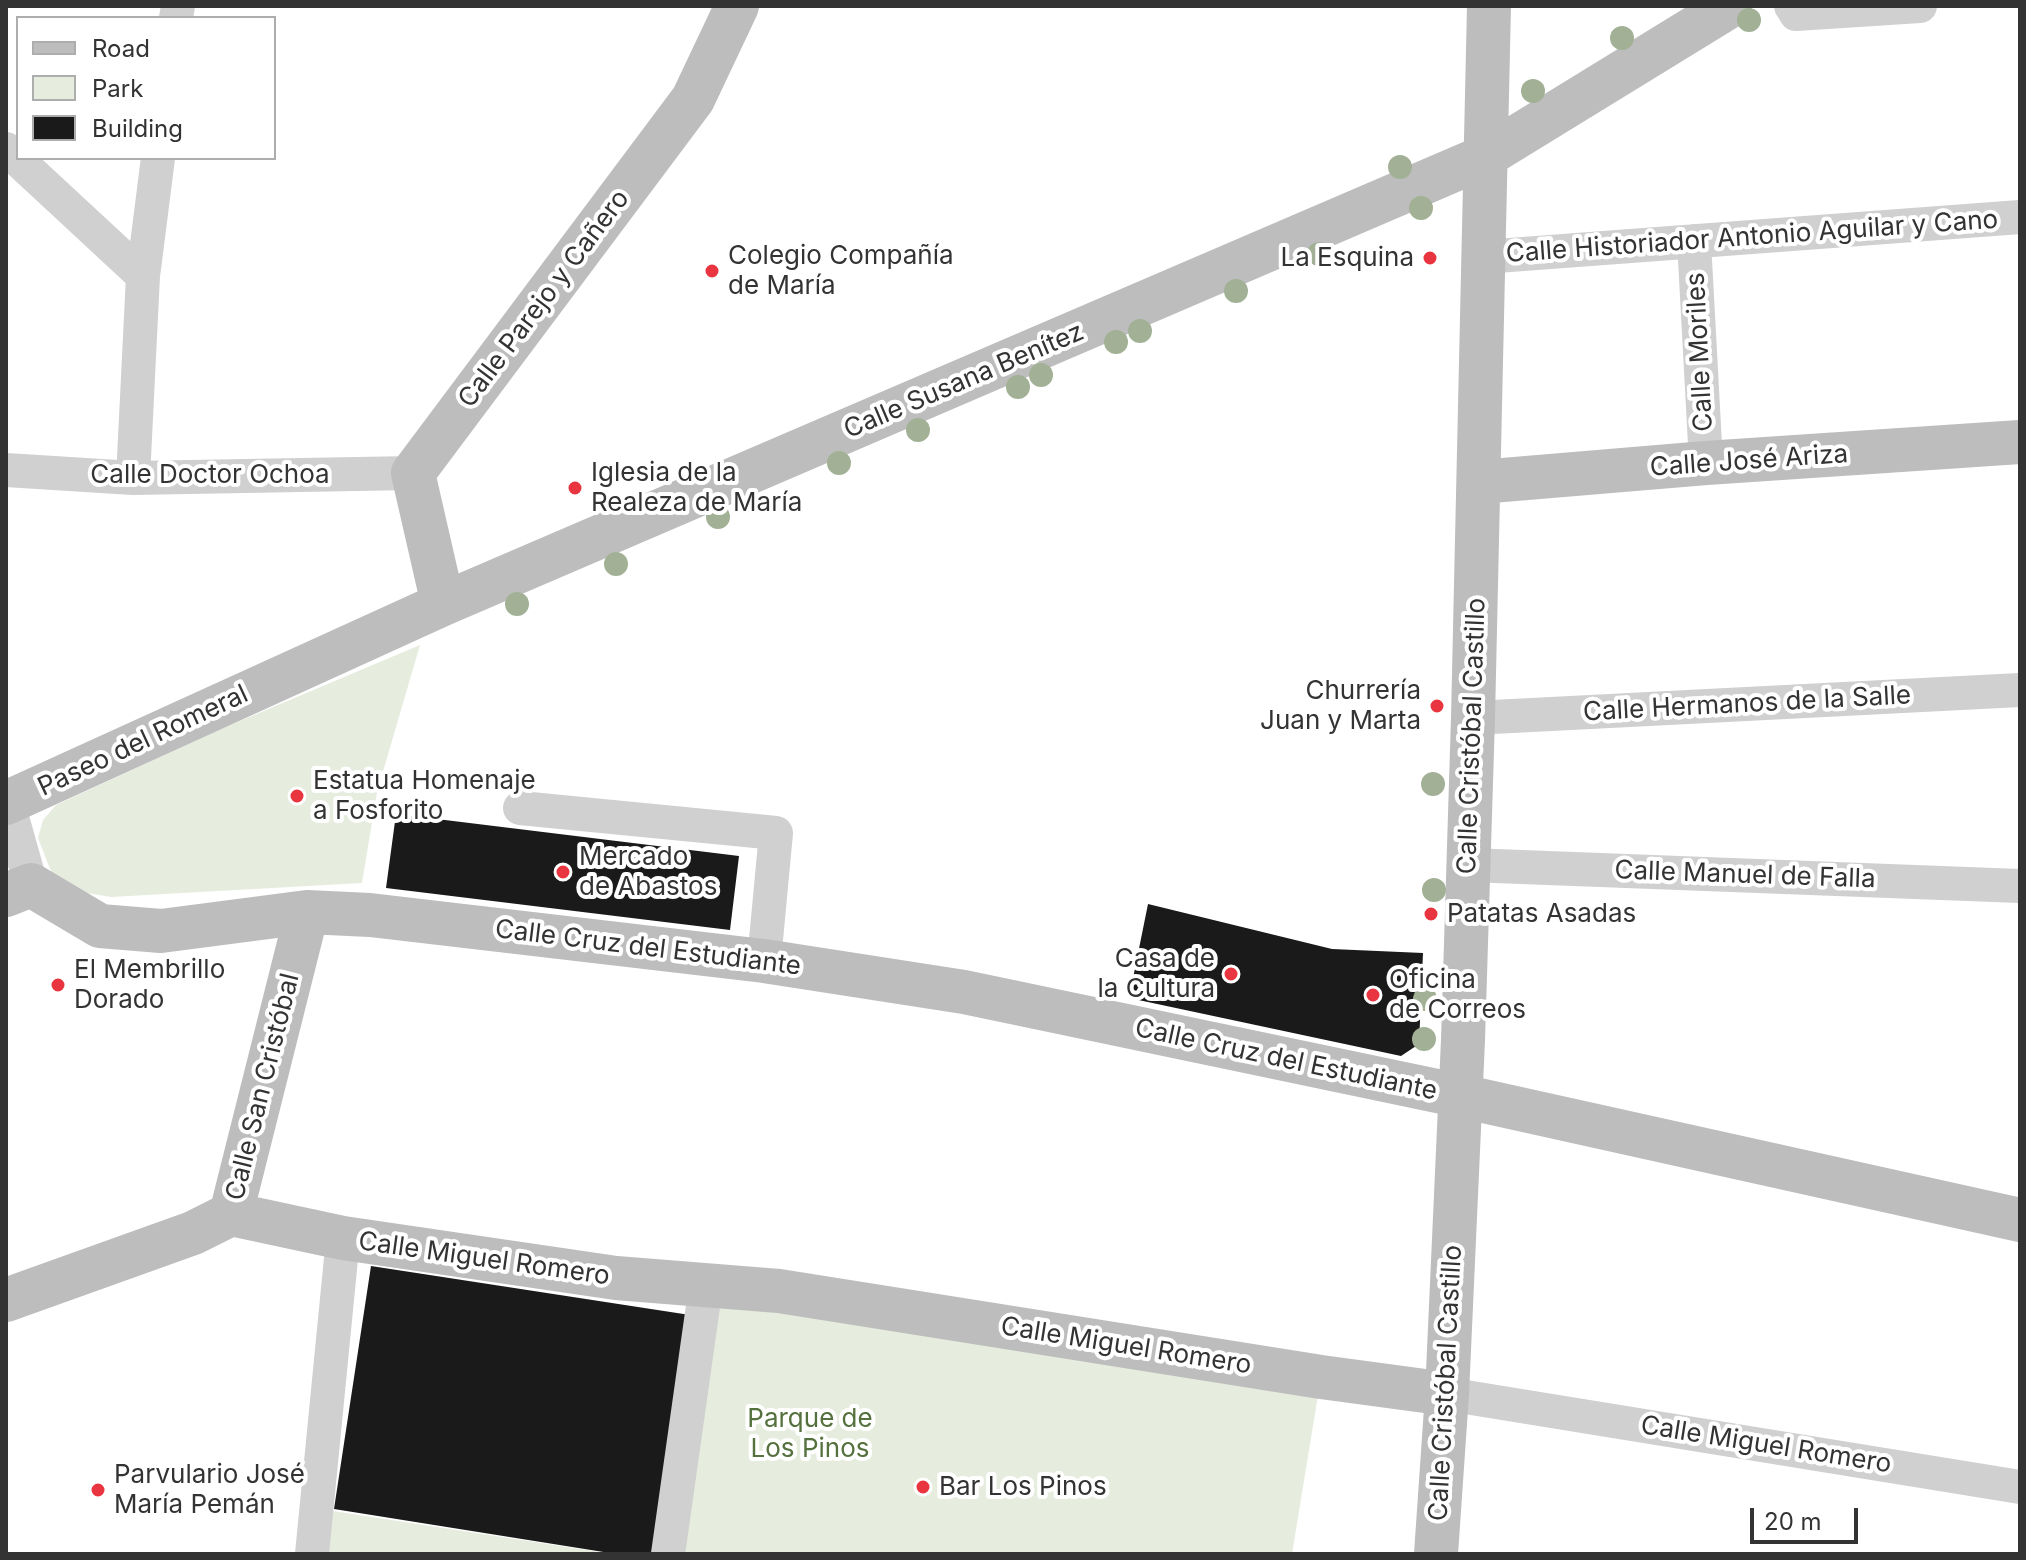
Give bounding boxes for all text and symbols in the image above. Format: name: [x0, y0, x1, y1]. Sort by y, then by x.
legend: [16, 16, 276, 160]
text: Road: [92, 34, 150, 63]
text: Park: [92, 74, 143, 103]
text: Building: [92, 114, 183, 143]
street label: Calle Parejo y Cañero: [452, 184, 636, 414]
street label: Calle Historiador Antonio Aguilar y Cano: [1505, 204, 1999, 270]
place label: Colegio Compañía de María: [728, 240, 954, 302]
place label: La Esquina: [1280, 242, 1414, 274]
marker: La Esquina: [1421, 249, 1439, 267]
marker: Colegio Compañía de María: [703, 262, 721, 280]
street label: Calle Moriles: [1680, 272, 1720, 432]
street label: Calle Susana Benítez: [839, 316, 1089, 446]
street label: Calle José Ariza: [1649, 439, 1849, 483]
place label: Iglesia de la Realeza de María: [591, 457, 802, 518]
street label: Calle Doctor Ochoa: [90, 459, 330, 491]
marker: Iglesia de la Realeza de María: [566, 479, 584, 497]
street label: Calle Cristóbal Castillo: [1452, 597, 1492, 875]
place label: Churrería Juan y Marta: [1260, 675, 1421, 736]
street label: Paseo del Romeral: [33, 679, 253, 803]
street label: Calle Hermanos de la Salle: [1582, 680, 1912, 728]
marker: Churrería Juan y Marta: [1428, 697, 1446, 715]
place label: Estatua Homenaje a Fosforito: [313, 765, 536, 826]
marker: Estatua Homenaje a Fosforito: [288, 787, 306, 805]
place label: Mercado de Abastos: [579, 841, 717, 902]
street label: Calle Manuel de Falla: [1614, 855, 1876, 895]
marker: Mercado de Abastos: [554, 863, 572, 881]
place label: Patatas Asadas: [1447, 898, 1636, 930]
marker: Patatas Asadas: [1422, 905, 1440, 923]
street label: Calle Cruz del Estudiante: [493, 914, 803, 982]
place label: Casa de la Cultura: [1097, 943, 1215, 1004]
place label: El Membrillo Dorado: [74, 954, 225, 1016]
place label: Oficina de Correos: [1389, 964, 1526, 1026]
marker: Casa de la Cultura: [1222, 965, 1240, 983]
street label: Calle San Cristóbal: [220, 970, 306, 1204]
marker: El Membrillo Dorado: [49, 976, 67, 994]
marker: Oficina de Correos: [1364, 986, 1382, 1004]
street label: Calle Cruz del Estudiante: [1132, 1013, 1440, 1107]
street label: Calle Miguel Romero: [356, 1226, 612, 1292]
street label: Calle Cristóbal Castillo: [1423, 1244, 1469, 1522]
street label: Calle Miguel Romero: [998, 1311, 1254, 1381]
park label: Parque de Los Pinos: [747, 1403, 873, 1464]
street label: Calle Miguel Romero: [1638, 1410, 1894, 1480]
place label: Parvulario José María Pemán: [114, 1459, 305, 1520]
place label: Bar Los Pinos: [939, 1471, 1107, 1503]
marker: Bar Los Pinos: [914, 1478, 932, 1496]
marker: Parvulario José María Pemán: [89, 1481, 107, 1499]
scale bar: [1754, 1492, 1862, 1542]
text: 20 m: [1764, 1507, 1822, 1536]

